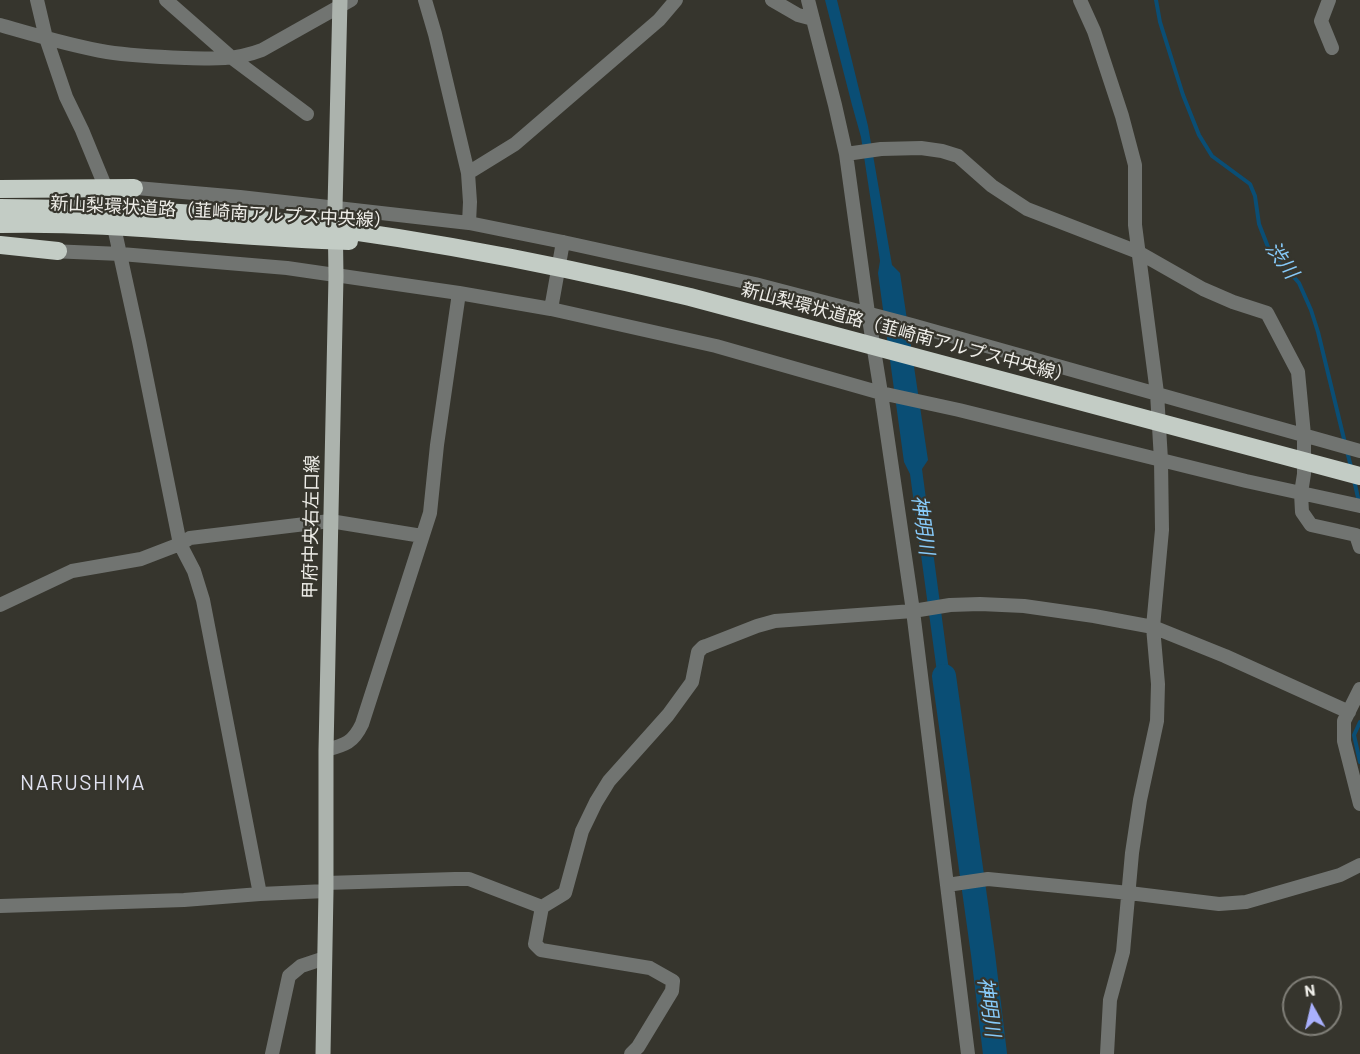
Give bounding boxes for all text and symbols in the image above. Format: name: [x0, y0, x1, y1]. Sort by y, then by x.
street label: 新山梨環状道路（韮崎南アルプス中央線）: [50, 192, 392, 232]
water label: 渋川: [1261, 237, 1303, 283]
street label: 新山梨環状道路（韮崎南アルプス中央線）: [739, 278, 1075, 388]
street label: 甲府中央右左口線: [299, 455, 323, 599]
water label: 神明川: [907, 494, 939, 556]
district label: NARUSHIMA: [20, 770, 146, 796]
water label: 神明川: [973, 976, 1005, 1038]
north arrow: [1282, 976, 1342, 1036]
text: N: [1303, 980, 1316, 1000]

